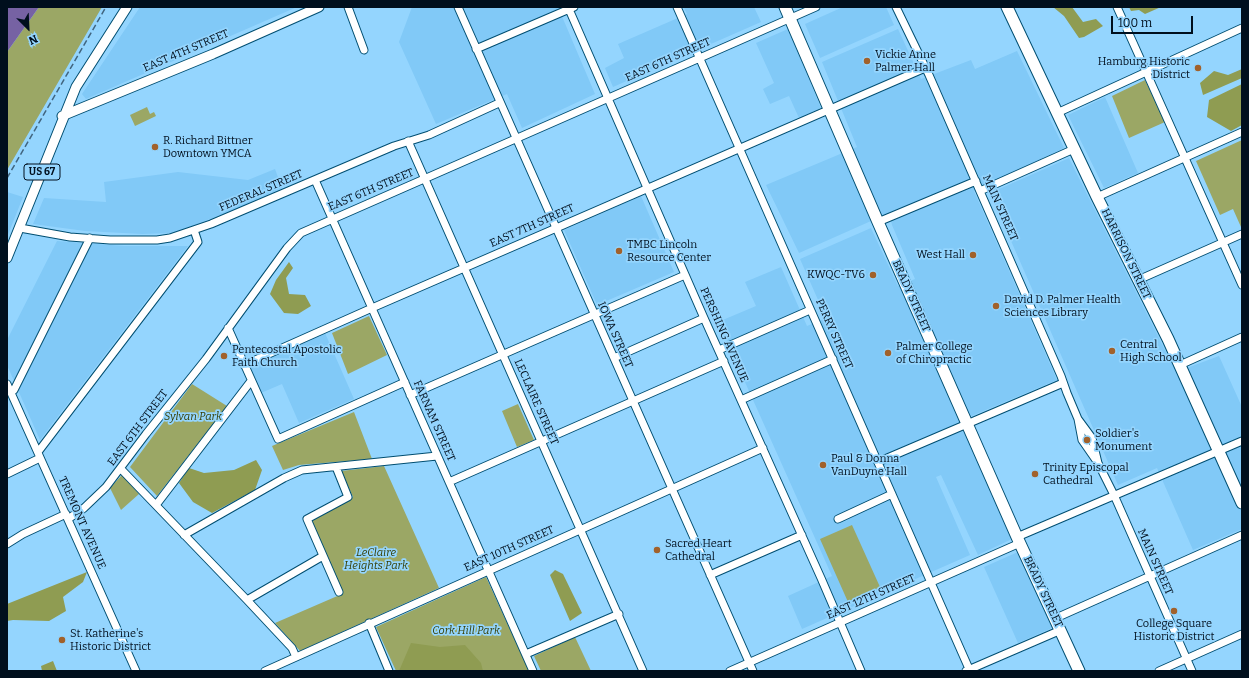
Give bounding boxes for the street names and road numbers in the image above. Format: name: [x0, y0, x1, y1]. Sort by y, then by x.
street label: EAST 4TH STREET: [141, 27, 231, 75]
street label: EAST 6TH STREET: [623, 35, 713, 85]
road number: US 67: [24, 164, 60, 180]
street label: EAST 6TH STREET: [326, 166, 416, 214]
street label: FEDERAL STREET: [217, 167, 305, 215]
street label: MAIN STREET: [980, 173, 1020, 243]
street label: EAST 7TH STREET: [488, 201, 576, 251]
street label: HARRISON STREET: [1098, 207, 1154, 301]
street label: BRADY STREET: [889, 258, 933, 334]
street label: PERSHING AVENUE: [697, 285, 751, 385]
street label: PERRY STREET: [813, 297, 855, 371]
street label: IOWA STREET: [595, 300, 635, 370]
street label: LECLAIRE STREET: [511, 357, 561, 447]
street label: FARNAM STREET: [410, 378, 458, 464]
street label: EAST 6TH STREET: [105, 387, 171, 469]
street label: TREMONT AVENUE: [56, 475, 108, 571]
street label: EAST 10TH STREET: [462, 523, 556, 575]
street label: MAIN STREET: [1135, 527, 1175, 597]
street label: BRADY STREET: [1021, 554, 1065, 630]
street label: EAST 12TH STREET: [824, 571, 918, 623]

